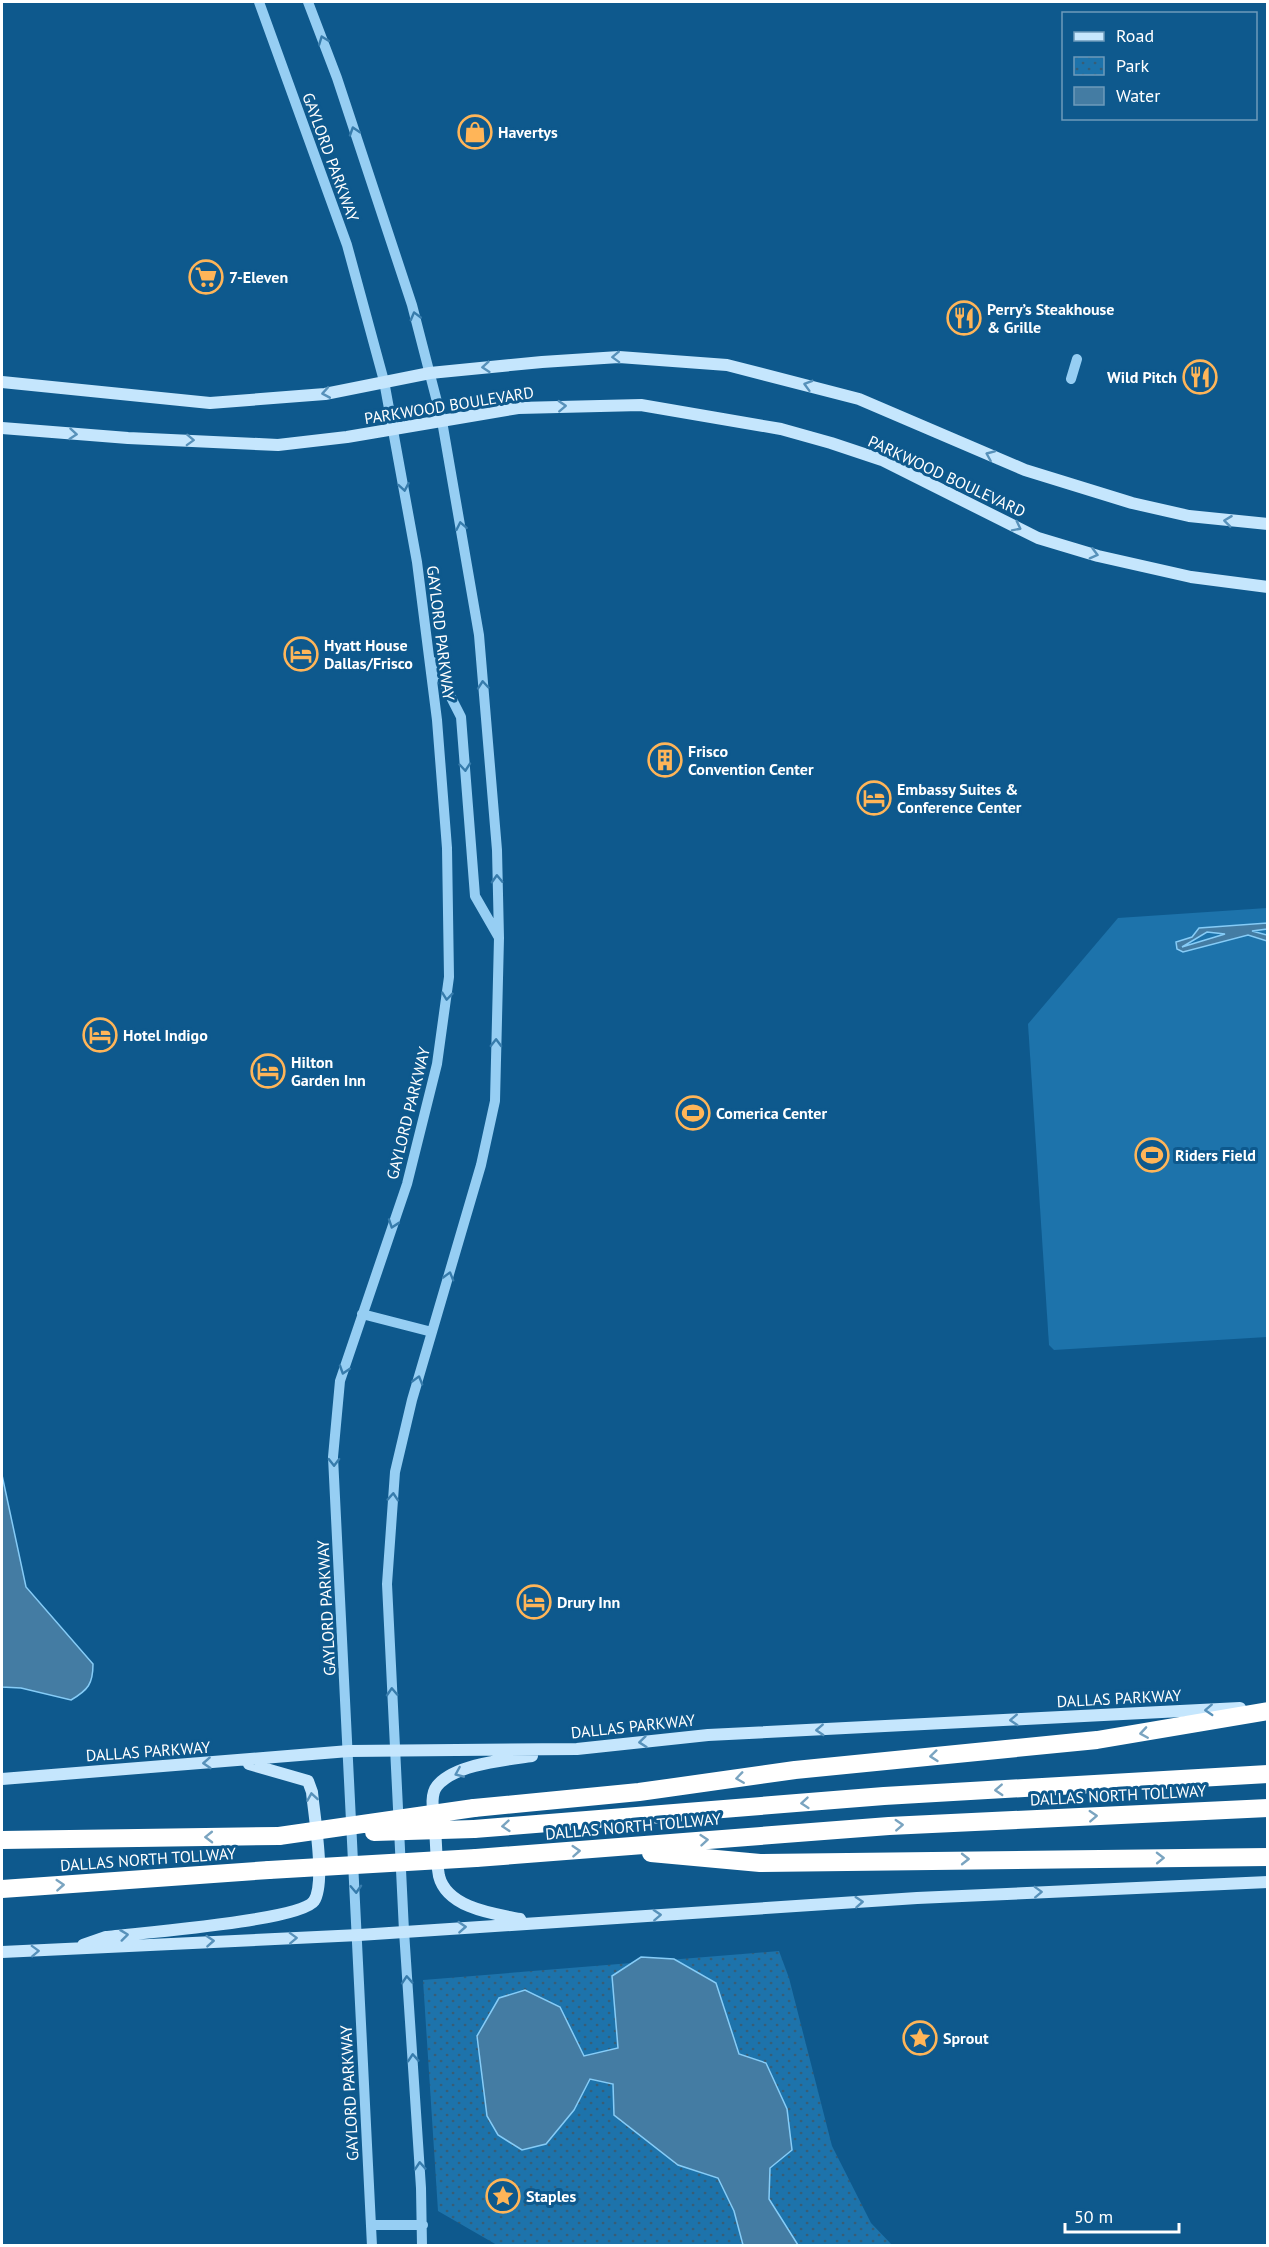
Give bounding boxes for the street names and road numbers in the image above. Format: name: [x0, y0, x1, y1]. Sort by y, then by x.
street label: GAYLORD PARKWAY: [298, 90, 364, 224]
street label: PARKWOOD BOULEVARD: [363, 382, 535, 428]
street label: PARKWOOD BOULEVARD: [865, 431, 1029, 521]
street label: GAYLORD PARKWAY: [423, 564, 459, 702]
street label: GAYLORD PARKWAY: [382, 1045, 434, 1181]
street label: GAYLORD PARKWAY: [312, 1540, 340, 1676]
street label: DALLAS PARKWAY: [1056, 1685, 1182, 1711]
street label: DALLAS PARKWAY: [570, 1710, 696, 1742]
street label: DALLAS PARKWAY: [85, 1737, 211, 1765]
street label: DALLAS NORTH TOLLWAY: [1029, 1780, 1207, 1810]
street label: DALLAS NORTH TOLLWAY: [544, 1808, 722, 1844]
street label: DALLAS NORTH TOLLWAY: [59, 1843, 237, 1875]
street label: GAYLORD PARKWAY: [335, 2025, 363, 2161]

